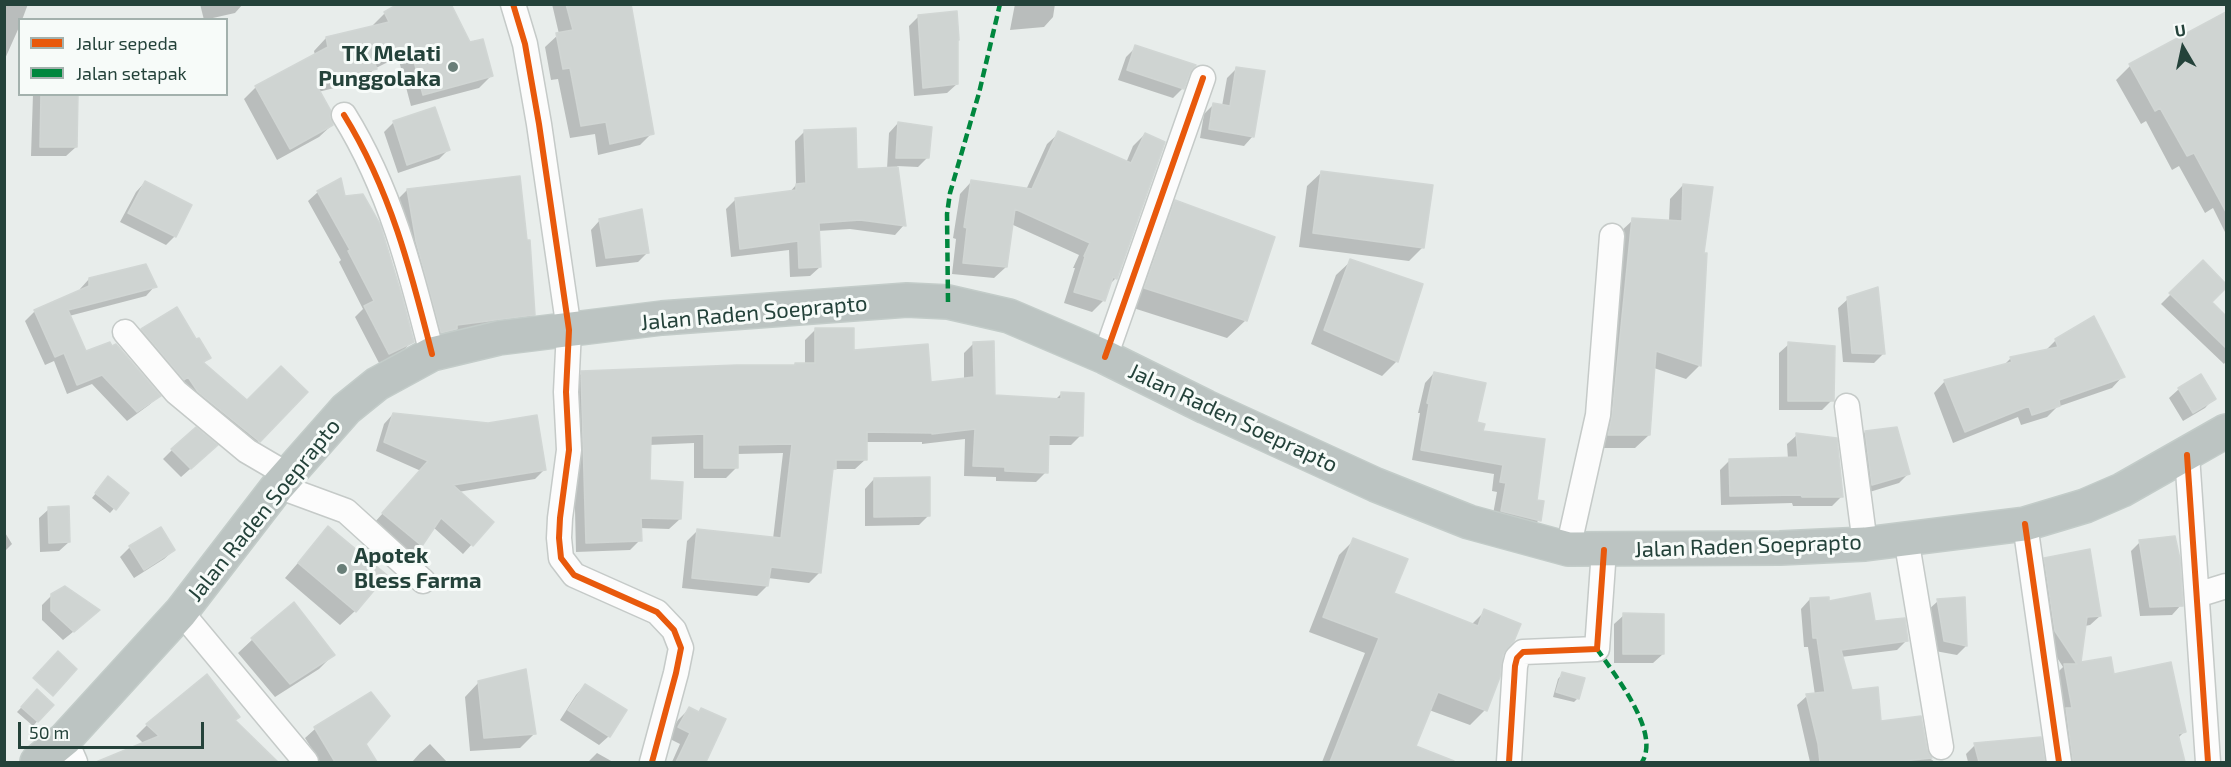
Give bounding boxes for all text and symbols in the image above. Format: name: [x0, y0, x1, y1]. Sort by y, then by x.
legend: [18, 18, 228, 96]
north arrow: [2153, 18, 2213, 78]
text: U: [2173, 19, 2187, 40]
text: Jalur sepeda: [76, 32, 178, 54]
place label: TK Melati Punggolaka: [318, 41, 441, 92]
marker: TK Melati Punggolaka: [446, 60, 460, 74]
text: Jalan setapak: [76, 62, 187, 84]
street label: Jalan Raden Soeprapto: [639, 290, 869, 336]
street label: Jalan Raden Soeprapto: [1124, 358, 1342, 478]
street label: Jalan Raden Soeprapto: [182, 413, 346, 607]
street label: Jalan Raden Soeprapto: [1634, 529, 1862, 563]
place label: Apotek Bless Farma: [354, 543, 481, 594]
marker: Apotek Bless Farma: [335, 562, 349, 576]
scale bar: [21, 710, 207, 748]
text: 50 m: [29, 721, 69, 743]

